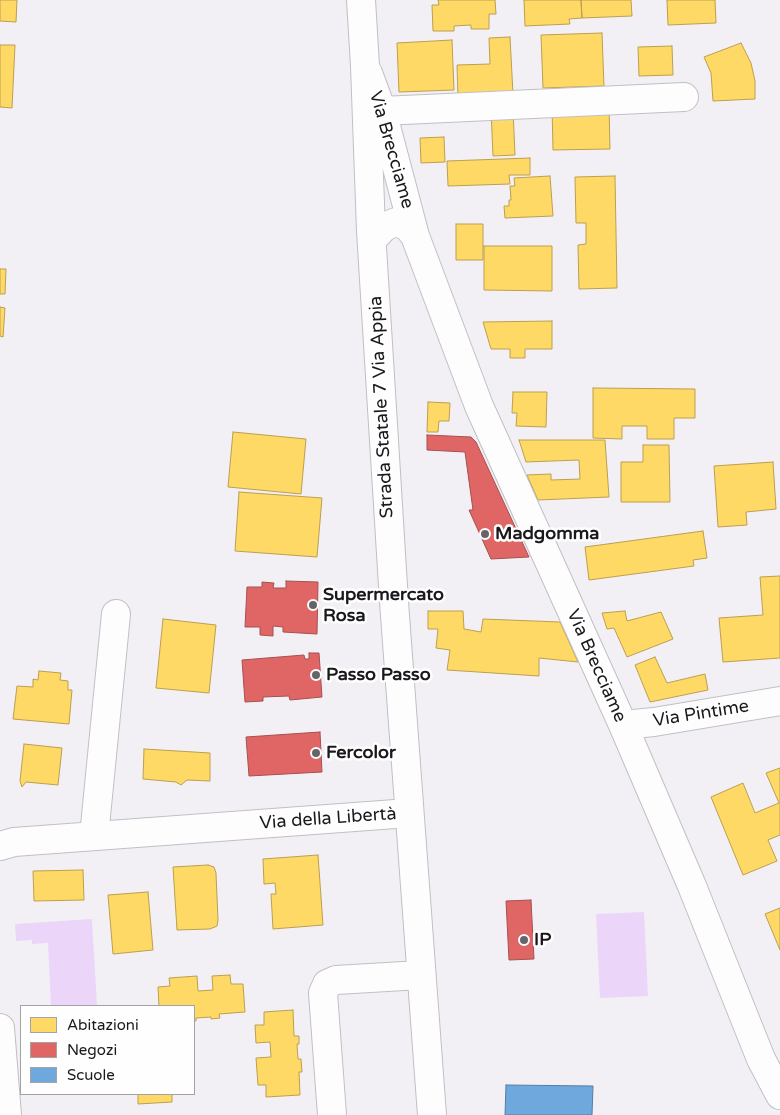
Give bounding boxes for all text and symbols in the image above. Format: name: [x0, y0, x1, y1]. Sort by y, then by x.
street label: Via Brecciame: [364, 89, 418, 211]
street label: Strada Statale 7 Via Appia: [365, 295, 399, 519]
place label: Madgomma: [495, 523, 599, 545]
marker: Madgomma: [479, 528, 491, 540]
place label: Supermercato Rosa: [323, 584, 444, 626]
marker: Supermercato Rosa: [307, 599, 319, 611]
street label: Via Brecciame: [561, 606, 631, 726]
place label: Passo Passo: [326, 664, 431, 686]
marker: Passo Passo: [310, 669, 322, 681]
street label: Via Pintime: [651, 696, 751, 732]
place label: Fercolor: [326, 742, 396, 764]
marker: Fercolor: [310, 747, 322, 759]
street label: Via della Libertà: [259, 803, 397, 835]
place label: IP: [534, 929, 551, 951]
marker: IP: [518, 934, 530, 946]
legend: [20, 1005, 195, 1095]
text: Abitazioni: [67, 1016, 139, 1034]
text: Negozi: [67, 1041, 117, 1059]
text: Scuole: [67, 1066, 115, 1084]

